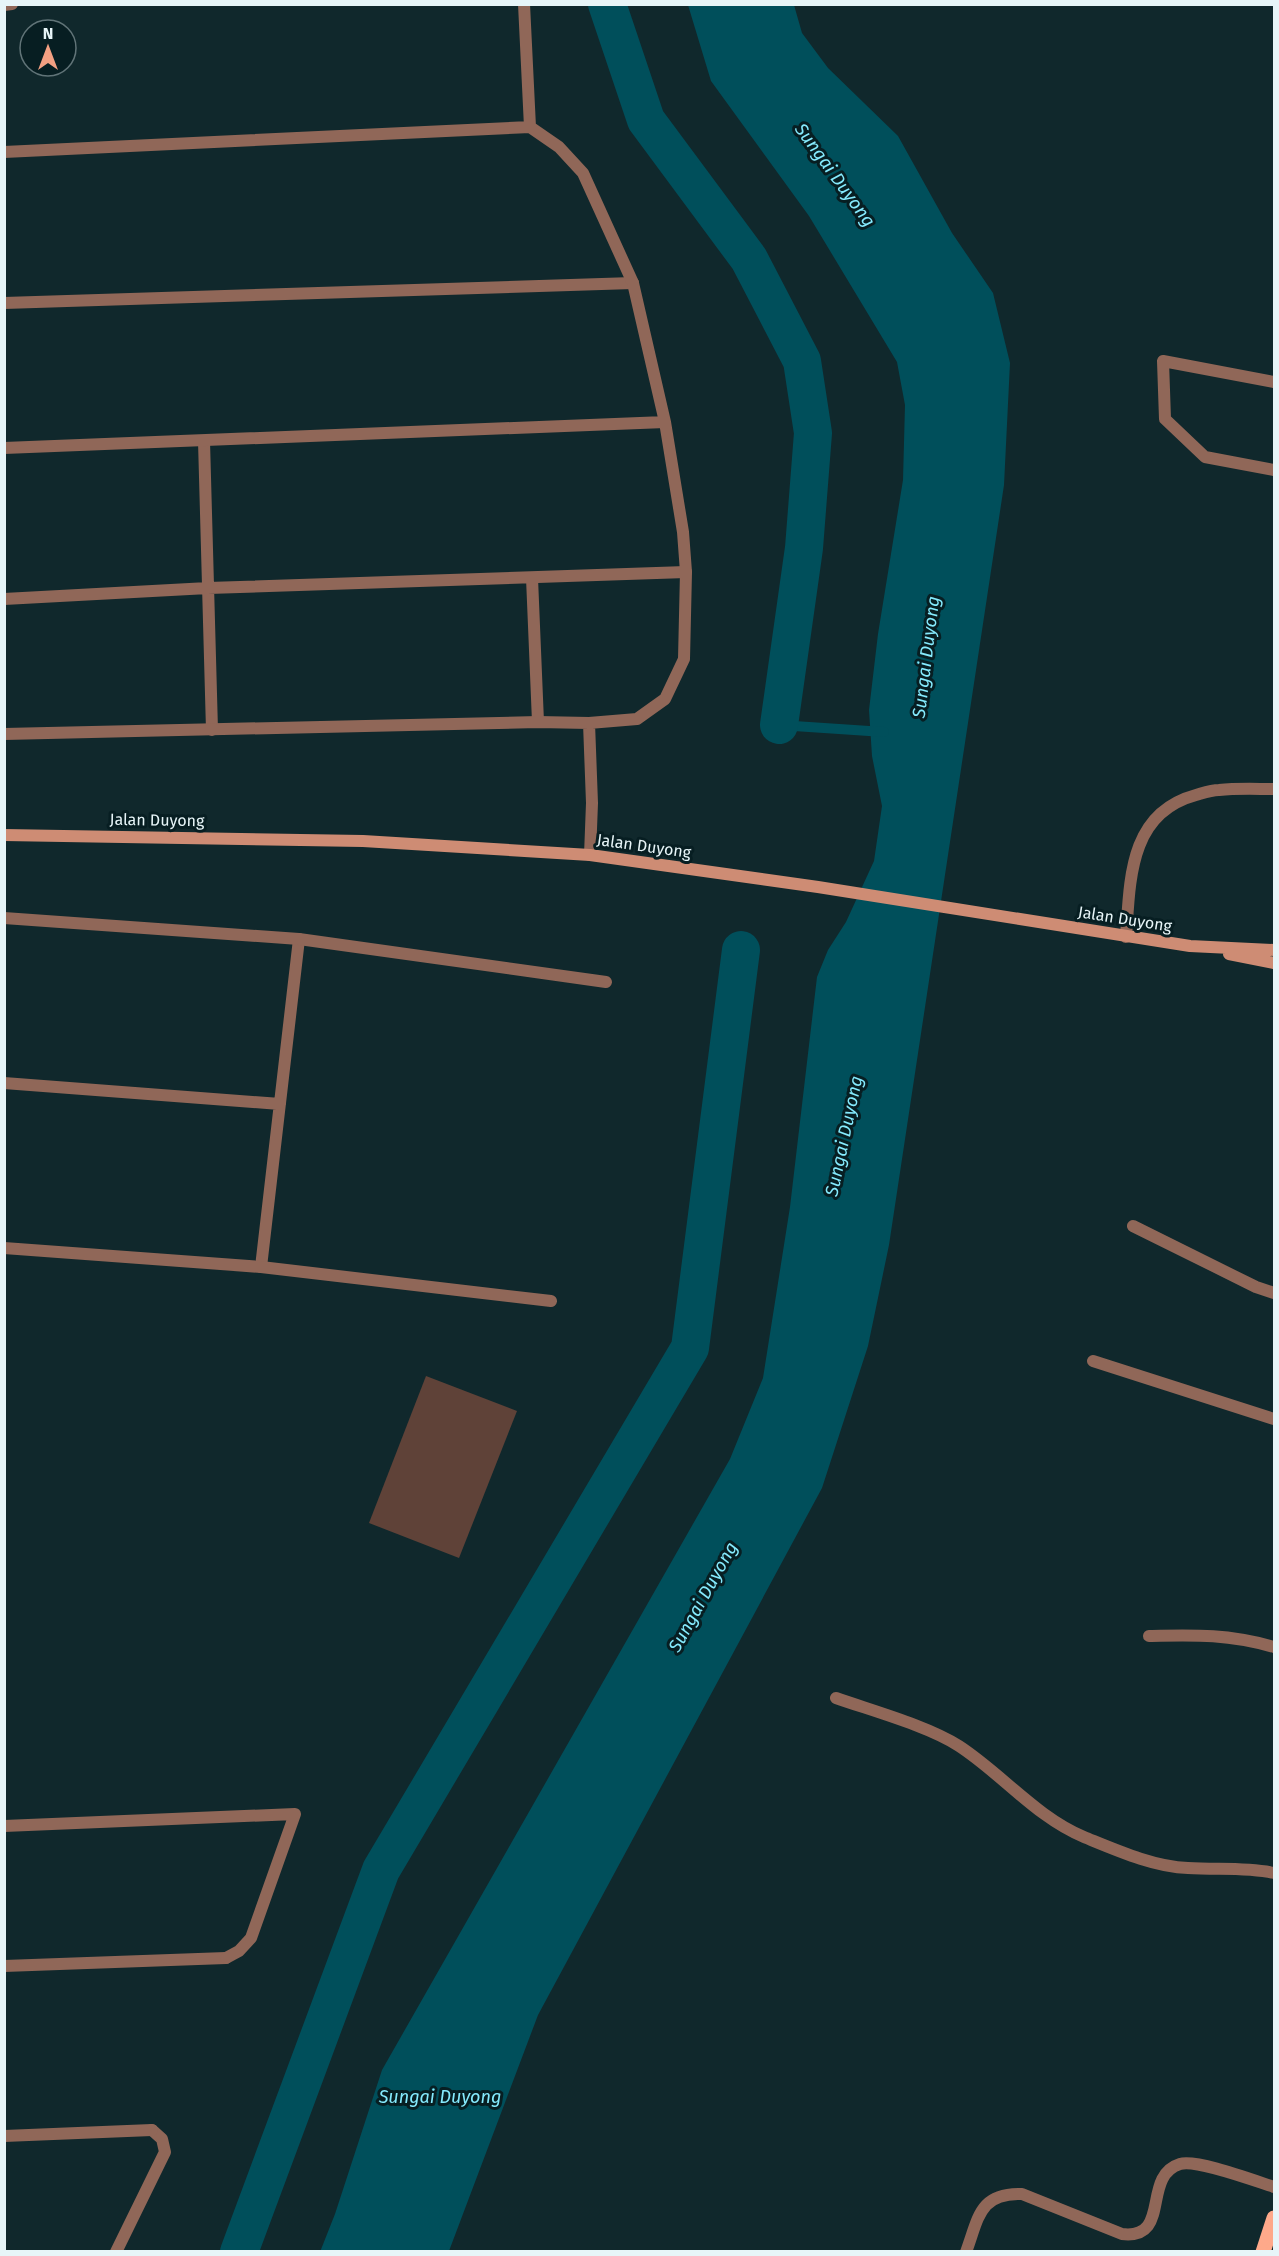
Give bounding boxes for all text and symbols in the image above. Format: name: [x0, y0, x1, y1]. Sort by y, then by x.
north arrow: [18, 18, 78, 78]
text: N: [43, 24, 53, 43]
water label: Sungai Duyong: [789, 118, 880, 231]
water label: Sungai Duyong: [907, 595, 944, 720]
street label: Jalan Duyong: [109, 810, 205, 830]
street label: Jalan Duyong: [596, 830, 693, 862]
street label: Jalan Duyong: [1077, 902, 1174, 936]
water label: Sungai Duyong: [820, 1074, 868, 1199]
water label: Sungai Duyong: [663, 1538, 742, 1657]
water label: Sungai Duyong: [378, 2086, 501, 2108]

